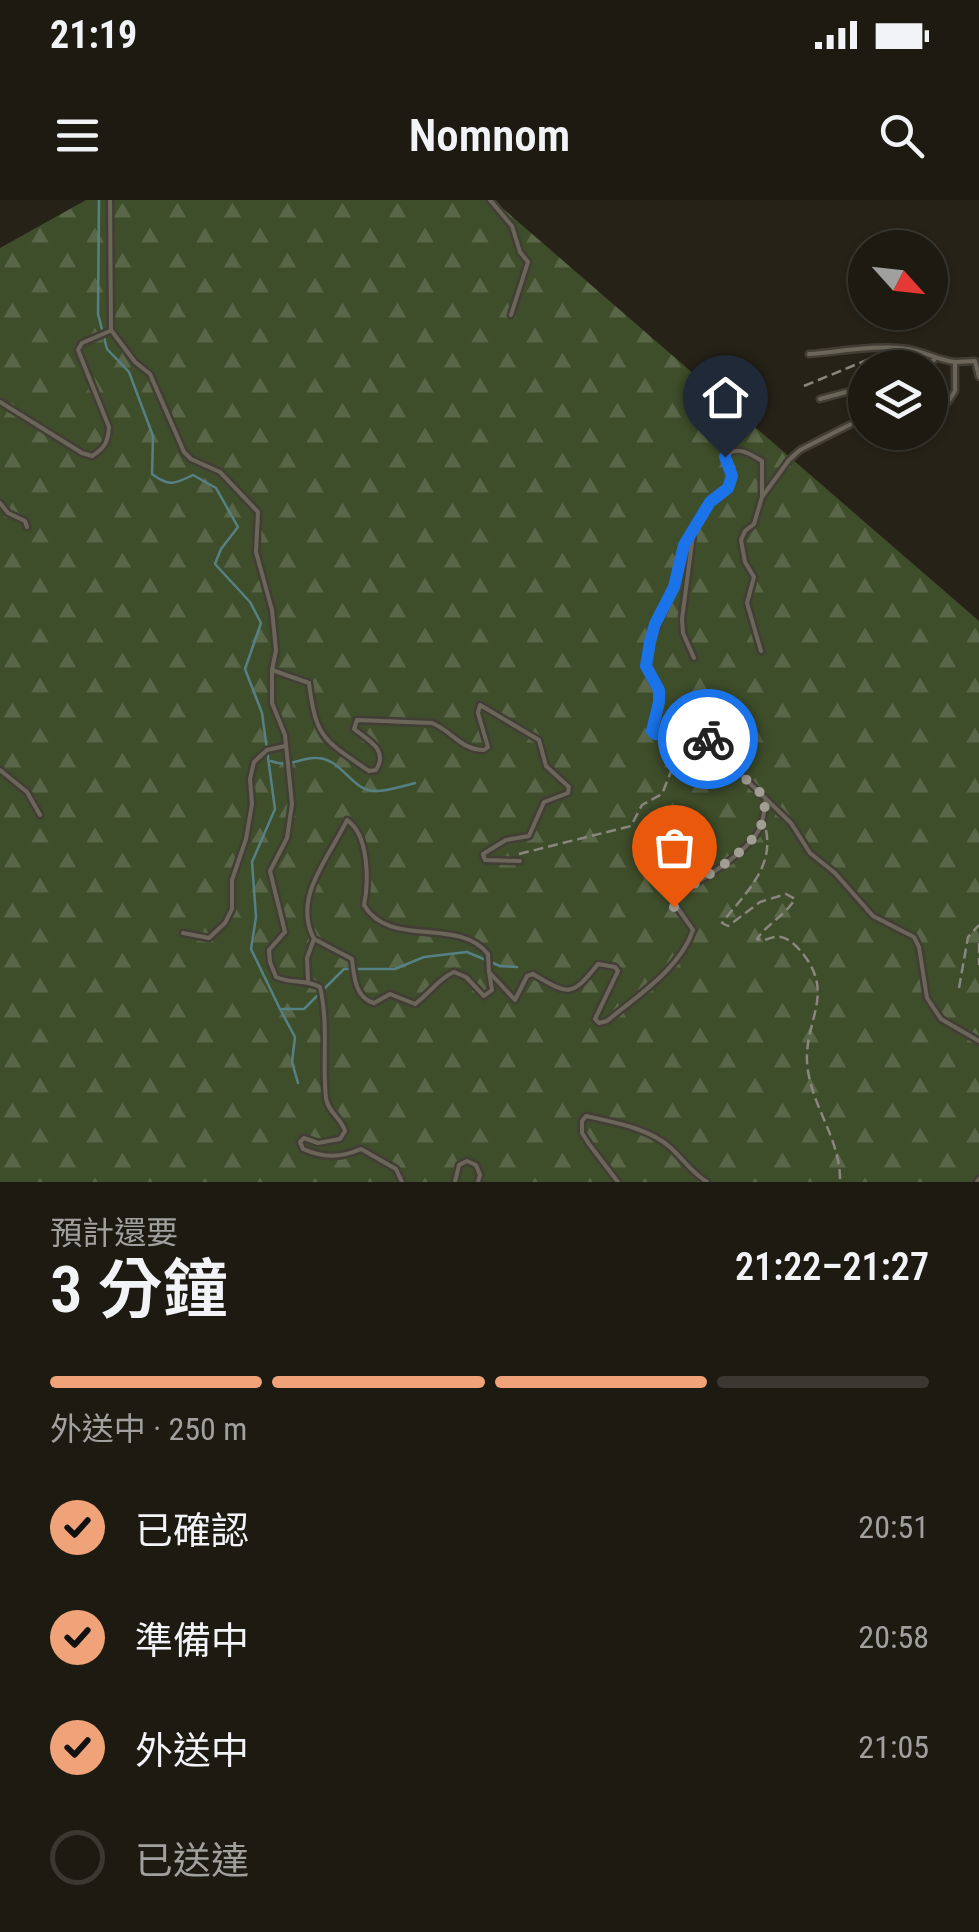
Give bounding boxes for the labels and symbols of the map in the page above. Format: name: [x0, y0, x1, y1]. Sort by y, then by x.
north arrow: [848, 230, 948, 330]
pin: [683, 355, 768, 458]
courier: [658, 689, 758, 789]
pin: [632, 805, 717, 908]

